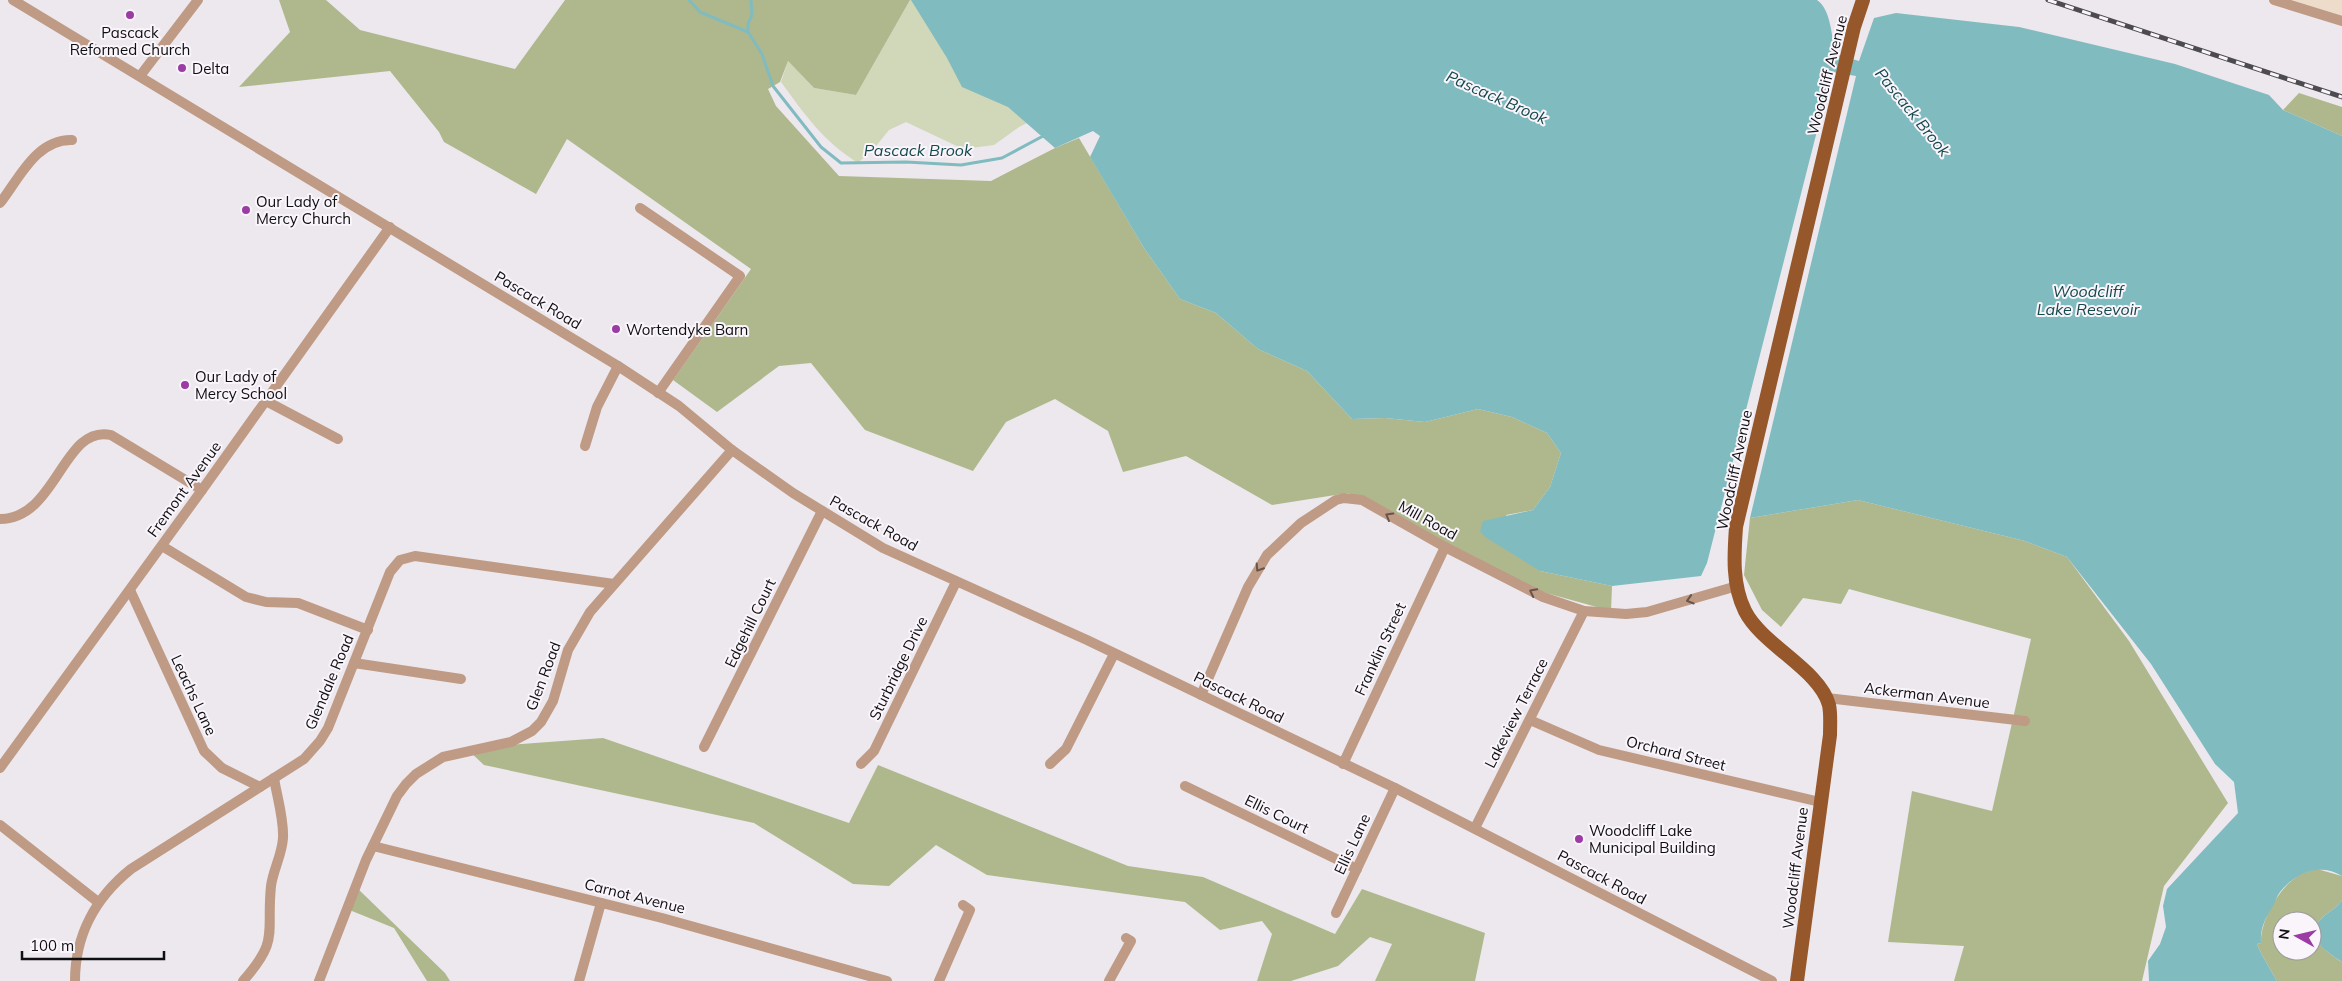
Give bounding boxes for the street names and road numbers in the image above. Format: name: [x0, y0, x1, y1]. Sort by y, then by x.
street label: Woodcliff Avenue: [1803, 13, 1851, 137]
street label: Pascack Road: [491, 267, 585, 333]
street label: Woodcliff Avenue: [1712, 408, 1756, 532]
street label: Fremont Avenue: [143, 437, 225, 541]
street label: Pascack Road: [827, 491, 921, 555]
street label: Mill Road: [1395, 496, 1461, 544]
street label: Edgehill Court: [720, 575, 780, 671]
street label: Franklin Street: [1350, 599, 1410, 699]
street label: Sturbridge Drive: [865, 613, 931, 723]
street label: Glendale Road: [300, 631, 358, 733]
street label: Glen Road: [521, 639, 565, 713]
street label: Leachs Lane: [167, 652, 221, 738]
street label: Lakeview Terrace: [1480, 655, 1552, 771]
street label: Pascack Road: [1191, 667, 1287, 727]
street label: Ackerman Avenue: [1863, 678, 1991, 712]
street label: Orchard Street: [1624, 731, 1728, 775]
street label: Ellis Court: [1242, 790, 1312, 838]
street label: Woodcliff Avenue: [1778, 806, 1812, 930]
street label: Ellis Lane: [1330, 811, 1374, 877]
street label: Pascack Road: [1554, 846, 1650, 908]
street label: Carnot Avenue: [583, 874, 687, 918]

